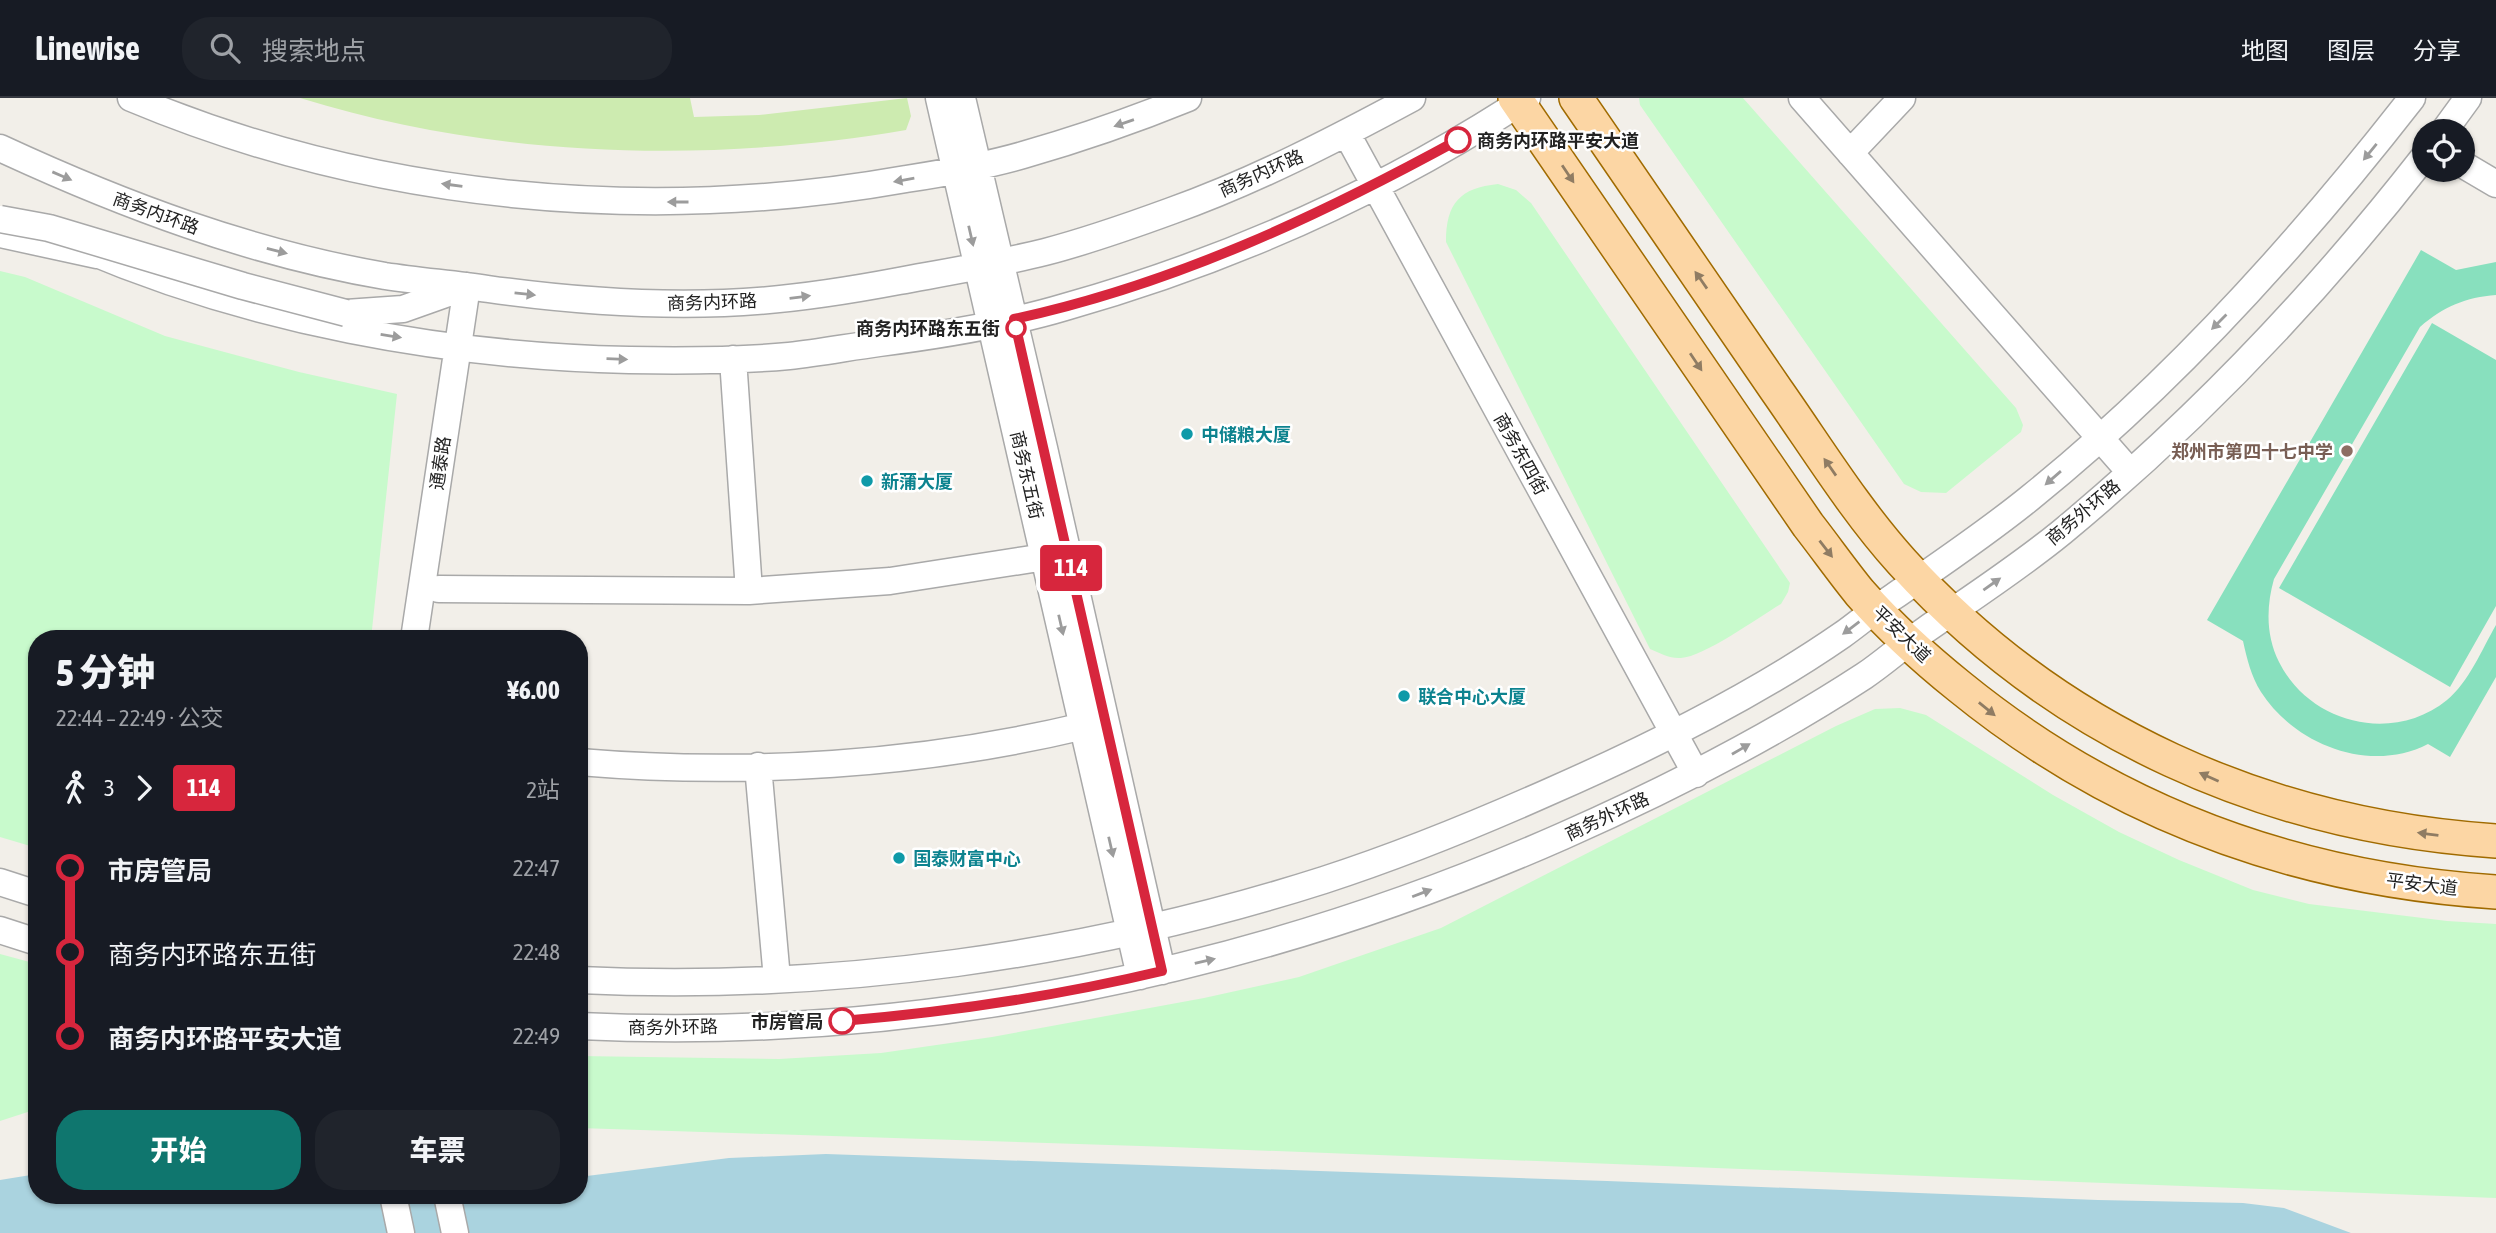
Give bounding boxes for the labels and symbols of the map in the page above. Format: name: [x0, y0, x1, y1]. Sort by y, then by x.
one-way arrow: [1114, 118, 1135, 129]
marker: 商务内环路平安大道: [1445, 127, 1471, 153]
place label: 商务内环路平安大道: [1477, 130, 1639, 151]
one-way arrow: [2362, 142, 2377, 160]
street label: 商务内环路: [1216, 145, 1306, 201]
one-way arrow: [1561, 165, 1574, 184]
one-way arrow: [52, 171, 73, 182]
one-way arrow: [893, 175, 915, 186]
one-way arrow: [441, 180, 463, 191]
street label: 商务内环路: [110, 188, 202, 238]
one-way arrow: [667, 196, 689, 208]
one-way arrow: [966, 225, 977, 247]
one-way arrow: [266, 246, 288, 257]
one-way arrow: [1694, 271, 1708, 289]
one-way arrow: [514, 288, 536, 299]
street label: 商务内环路: [667, 290, 757, 314]
one-way arrow: [790, 291, 812, 302]
one-way arrow: [2211, 314, 2228, 330]
place label: 商务内环路东五街: [856, 318, 1000, 339]
marker: 商务内环路东五街: [1006, 318, 1026, 338]
one-way arrow: [380, 331, 402, 342]
one-way arrow: [1690, 352, 1703, 372]
one-way arrow: [606, 354, 628, 365]
street label: 商务东四街: [1490, 410, 1552, 498]
place label: 中储粮大厦: [1201, 424, 1291, 445]
marker: 中储粮大厦: [1179, 426, 1195, 442]
street label: 商务东五街: [1007, 429, 1047, 521]
street label: 通泰路: [426, 435, 454, 491]
place label: 郑州市第四十七中学: [2171, 441, 2333, 462]
marker: 郑州市第四十七中学: [2339, 443, 2355, 459]
one-way arrow: [1823, 458, 1837, 476]
one-way arrow: [2045, 470, 2062, 485]
place label: 新蒲大厦: [881, 471, 953, 492]
marker: 新蒲大厦: [859, 473, 875, 489]
street label: 商务外环路: [2042, 475, 2124, 549]
one-way arrow: [1819, 539, 1834, 557]
line badge: 114: [1031, 545, 1111, 591]
one-way arrow: [1983, 577, 2001, 591]
street label: 平安大道: [1869, 601, 1935, 667]
one-way arrow: [1055, 614, 1066, 636]
one-way arrow: [1842, 621, 1860, 635]
place label: 联合中心大厦: [1418, 686, 1526, 707]
marker: 联合中心大厦: [1396, 688, 1412, 704]
one-way arrow: [1978, 701, 1995, 716]
one-way arrow: [1731, 743, 1750, 755]
one-way arrow: [2198, 771, 2219, 782]
street label: 商务外环路: [1562, 787, 1652, 845]
one-way arrow: [2417, 828, 2439, 839]
one-way arrow: [1106, 836, 1117, 858]
place label: 国泰财富中心: [913, 848, 1021, 869]
marker: 国泰财富中心: [891, 850, 907, 866]
street label: 平安大道: [2385, 869, 2459, 899]
one-way arrow: [1412, 888, 1433, 899]
one-way arrow: [1194, 955, 1216, 966]
marker: 市房管局: [829, 1008, 855, 1034]
place label: 市房管局: [751, 1011, 823, 1032]
street label: 商务外环路: [628, 1016, 718, 1038]

